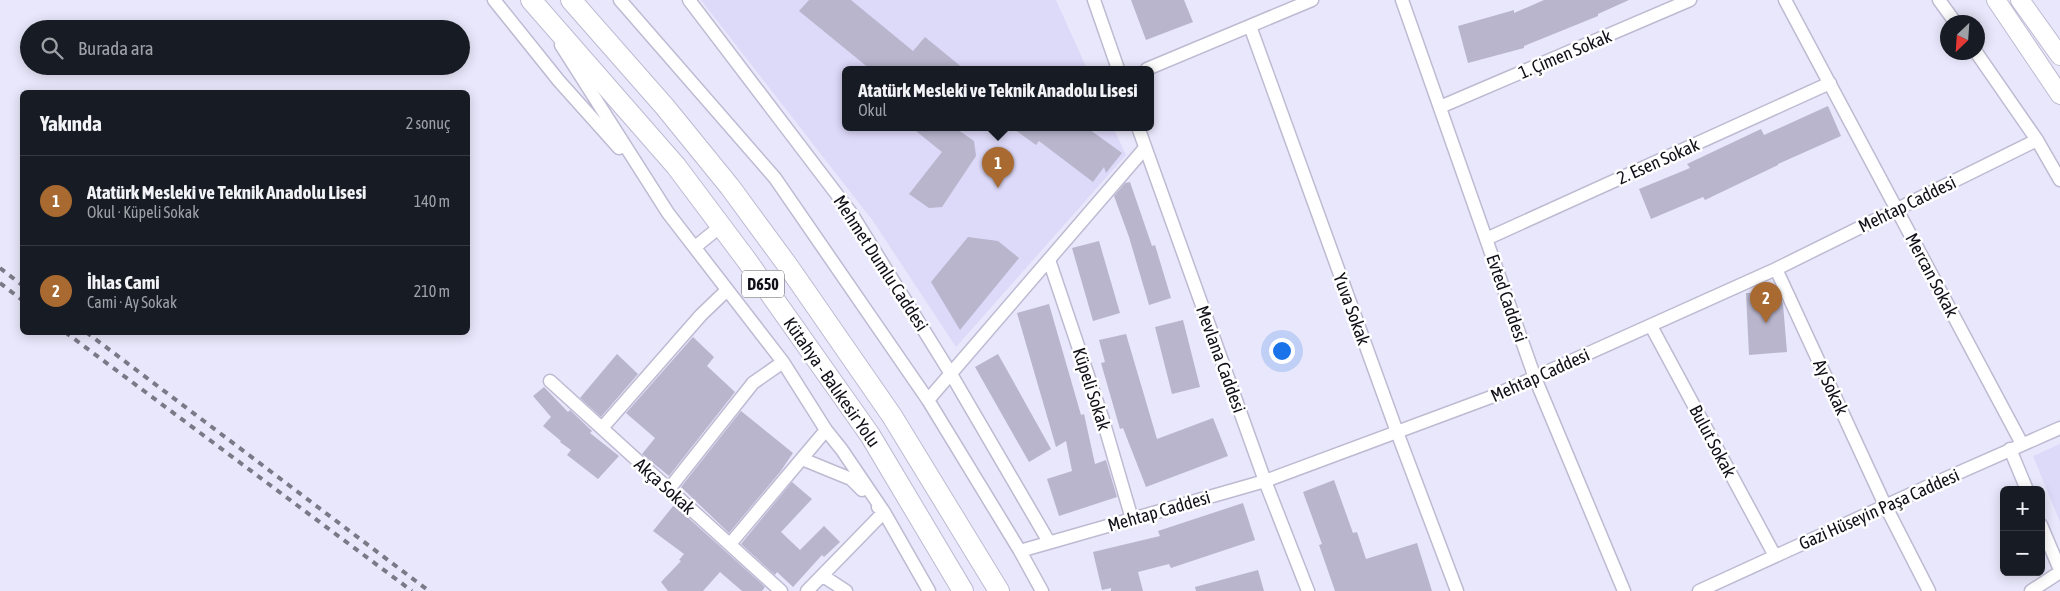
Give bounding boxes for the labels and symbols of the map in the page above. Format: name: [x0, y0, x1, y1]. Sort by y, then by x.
north arrow: [1940, 15, 1985, 60]
street label: 1. Çimen Sokak: [1515, 25, 1615, 83]
street label: 2. Esen Sokak: [1614, 134, 1702, 188]
pin: 1: [982, 147, 1014, 188]
street label: Mehtap Caddesi: [1855, 171, 1959, 237]
street label: Mehmet Dumlu Caddesi: [829, 191, 933, 335]
street label: Mercan Sokak: [1901, 229, 1963, 321]
street label: Evted Caddesi: [1482, 251, 1532, 345]
road number: D650: [742, 270, 784, 298]
street label: Yuva Sokak: [1329, 270, 1375, 348]
pin: 2: [1750, 282, 1782, 323]
street label: Mevlana Caddesi: [1192, 303, 1250, 415]
street label: Kütahya - Balıkesir Yolu: [779, 313, 885, 451]
your location: [1269, 338, 1295, 364]
street label: Mehtap Caddesi: [1487, 344, 1593, 406]
street label: Küpeli Sokak: [1069, 345, 1115, 433]
street label: Ay Sokak: [1809, 356, 1853, 418]
street label: Bulut Sokak: [1685, 401, 1741, 481]
street label: Akça Sokak: [630, 453, 700, 519]
street label: Gazi Hüseyin Paşa Caddesi: [1795, 464, 1963, 554]
street label: Mehtap Caddesi: [1105, 486, 1213, 536]

